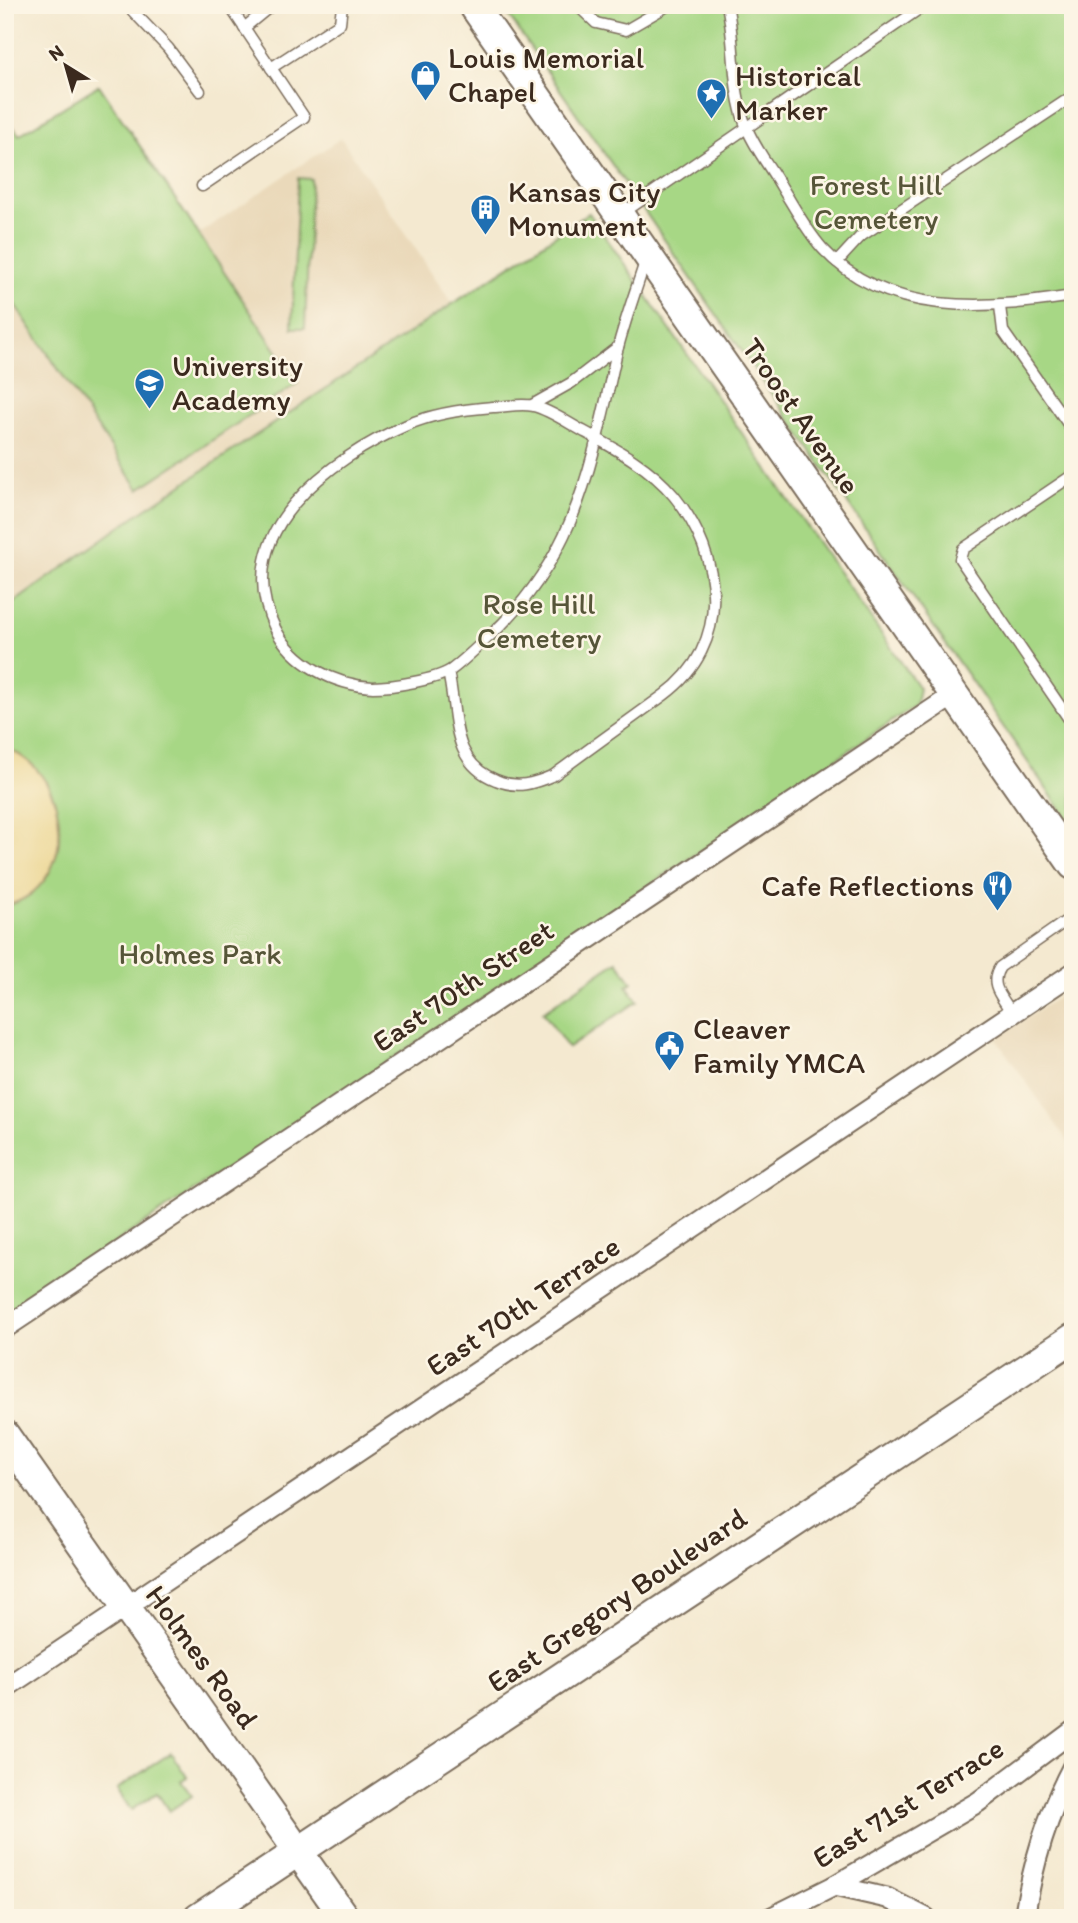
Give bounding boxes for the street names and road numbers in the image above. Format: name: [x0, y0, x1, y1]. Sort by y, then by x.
street label: Troost Avenue: [734, 330, 869, 501]
street label: East 70th Street: [365, 911, 560, 1060]
street label: East 70th Terrace: [419, 1227, 627, 1384]
street label: East Gregory Boulevard: [480, 1499, 754, 1700]
street label: Holmes Road: [138, 1578, 267, 1736]
street label: East 71st Terrace: [805, 1729, 1010, 1876]

